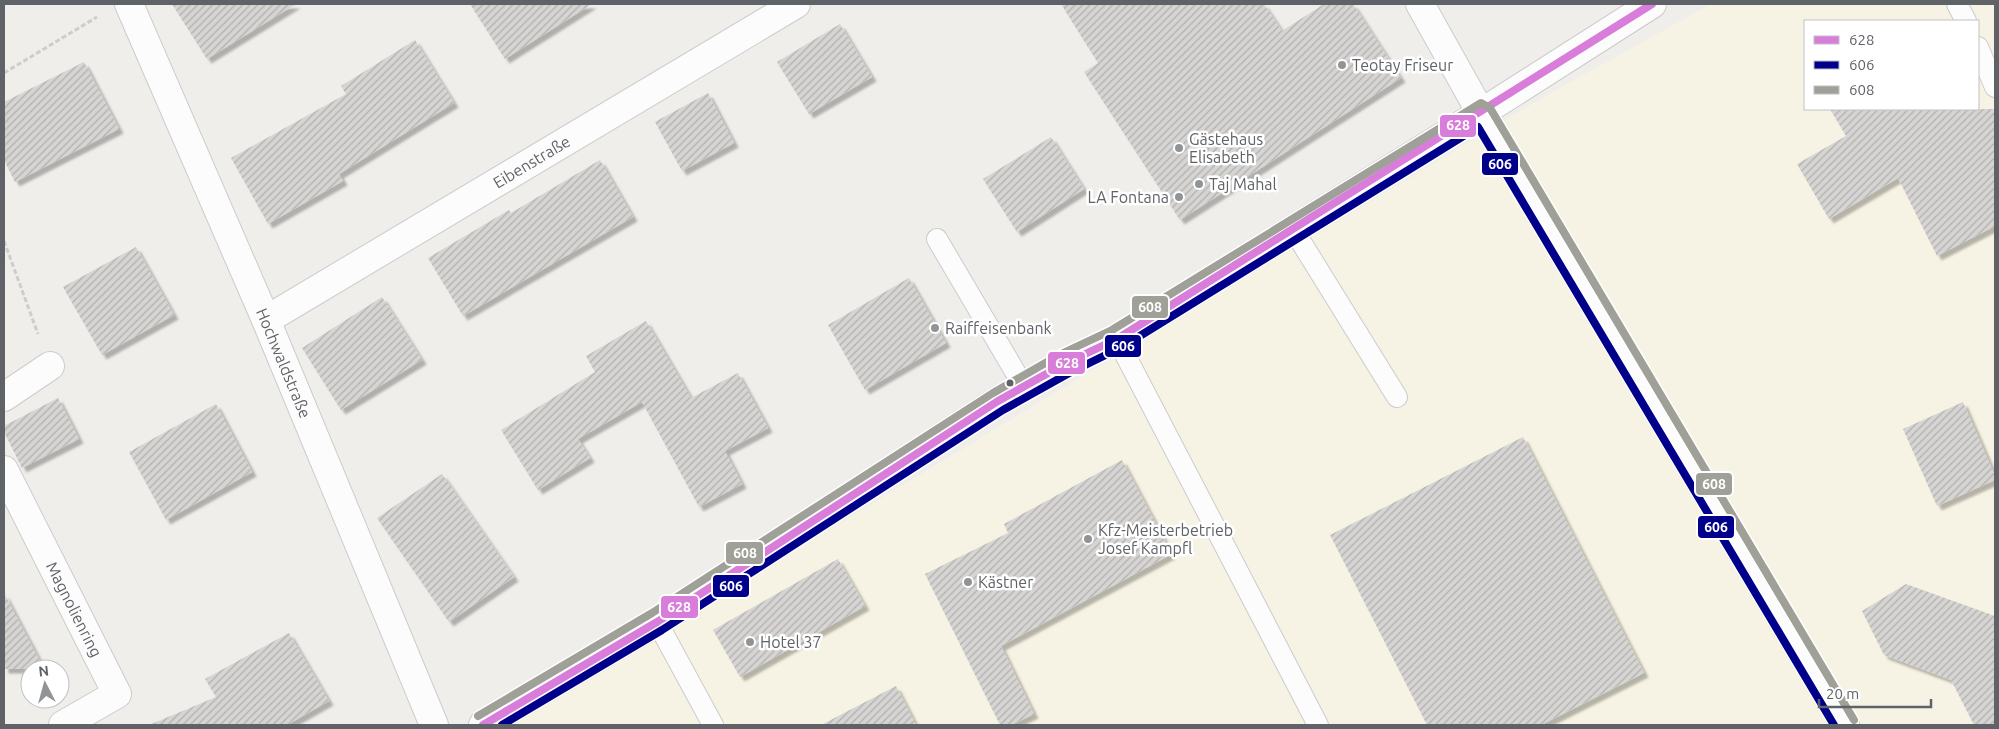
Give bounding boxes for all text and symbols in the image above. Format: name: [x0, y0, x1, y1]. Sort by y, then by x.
legend: [1804, 20, 1979, 110]
text: 628: [1849, 31, 1874, 48]
place label: Teotay Friseur: [1352, 56, 1453, 74]
text: 606: [1849, 56, 1874, 73]
marker: Teotay Friseur: [1336, 59, 1348, 71]
text: 608: [1849, 81, 1874, 98]
line badge: 628: [1439, 114, 1477, 138]
text: 628: [1446, 117, 1470, 133]
place label: Gästehaus Elisabeth: [1189, 130, 1263, 166]
street label: Eibenstraße: [490, 132, 573, 192]
marker: Gästehaus Elisabeth: [1173, 142, 1185, 154]
line badge: 606: [1481, 152, 1519, 176]
text: 606: [1488, 156, 1512, 172]
place label: Taj Mahal: [1209, 175, 1277, 193]
marker: Taj Mahal: [1193, 178, 1205, 190]
place label: LA Fontana: [1088, 188, 1169, 206]
marker: LA Fontana: [1173, 191, 1185, 203]
line badge: 608: [1131, 295, 1169, 319]
text: 608: [1138, 299, 1162, 315]
street label: Hochwaldstraße: [253, 305, 315, 421]
place label: Raiffeisenbank: [945, 319, 1052, 337]
marker: Raiffeisenbank: [929, 322, 941, 334]
line badge: 606: [1104, 334, 1142, 358]
text: 606: [1111, 338, 1135, 354]
line badge: 628: [1047, 351, 1086, 375]
text: 628: [1055, 355, 1079, 371]
unlabelled marker: [1005, 378, 1015, 388]
line badge: 608: [1695, 472, 1733, 496]
text: 608: [1702, 476, 1726, 492]
line badge: 606: [1697, 515, 1735, 539]
text: 606: [1704, 519, 1728, 535]
place label: Kfz-Meisterbetrieb Josef Kampfl: [1098, 521, 1233, 557]
marker: Kfz-Meisterbetrieb Josef Kampfl: [1082, 533, 1094, 545]
line badge: 608: [725, 541, 764, 565]
text: 608: [733, 545, 757, 561]
street label: Magnolienring: [43, 559, 106, 660]
place label: Kästner: [978, 573, 1033, 591]
line badge: 606: [712, 574, 750, 598]
marker: Kästner: [962, 576, 974, 588]
text: 606: [719, 578, 743, 594]
line badge: 628: [660, 595, 699, 619]
text: 628: [667, 599, 691, 615]
place label: Hotel 37: [760, 633, 822, 651]
marker: Hotel 37: [744, 636, 756, 648]
north arrow: [20, 659, 70, 709]
text: N: [38, 663, 50, 680]
scale bar: [1819, 676, 1932, 708]
text: 20 m: [1826, 685, 1859, 702]

